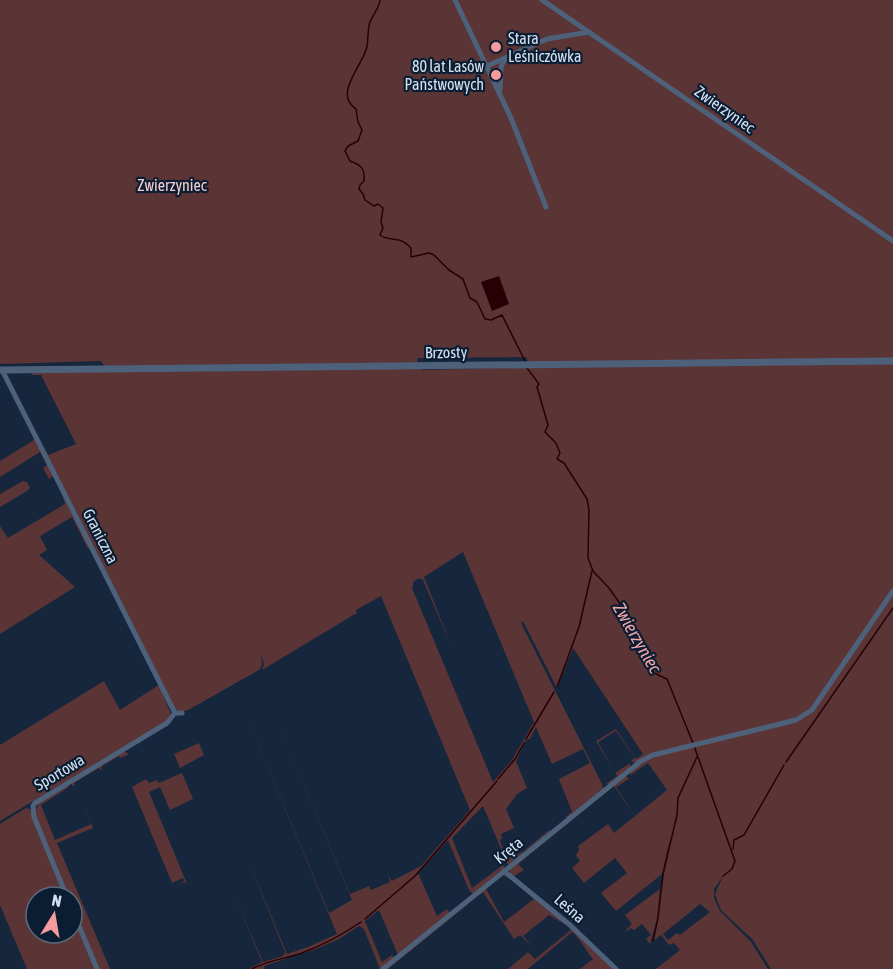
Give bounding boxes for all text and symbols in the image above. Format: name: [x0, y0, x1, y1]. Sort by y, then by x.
place label: Stara Leśniczówka: [508, 29, 581, 65]
marker: Stara Leśniczówka: [489, 40, 503, 54]
place label: 80 lat Lasów Państwowych: [405, 57, 484, 94]
marker: 80 lat Lasów Państwowych: [489, 68, 503, 82]
street label: Zwierzyniec: [691, 82, 759, 137]
park label: Zwierzyniec: [137, 176, 207, 195]
street label: Brzosty: [425, 343, 468, 362]
street label: Graniczna: [80, 506, 122, 566]
water label: Zwierzyniec: [609, 599, 666, 677]
street label: Sportowa: [31, 750, 88, 795]
street label: Kręta: [490, 833, 527, 868]
north arrow: [24, 885, 84, 945]
street label: Leśna: [551, 890, 589, 926]
text: N: [51, 891, 63, 910]

